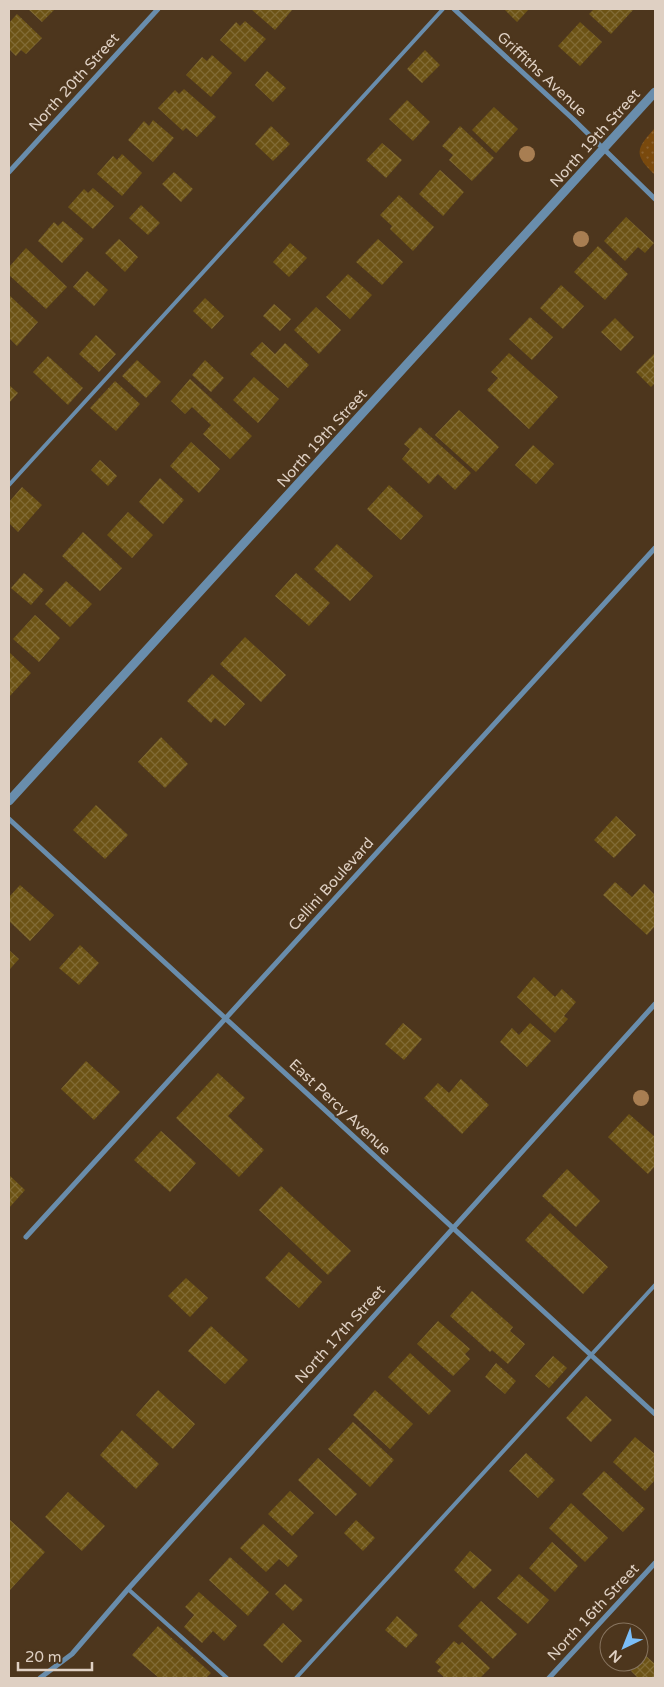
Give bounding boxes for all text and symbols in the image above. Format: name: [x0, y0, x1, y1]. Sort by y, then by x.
street label: Griffiths Avenue: [493, 28, 591, 120]
street label: North 20th Street: [25, 29, 123, 135]
street label: North 19th Street: [546, 85, 644, 191]
street label: North 19th Street: [273, 385, 371, 491]
street label: Cellini Boulevard: [285, 834, 377, 934]
street label: East Percy Avenue: [286, 1055, 394, 1159]
street label: North 17th Street: [291, 1281, 389, 1387]
street label: North 16th Street: [543, 1560, 643, 1664]
north arrow: [599, 1622, 649, 1672]
scale bar: [18, 1640, 91, 1672]
text: 20 m: [25, 1648, 62, 1666]

